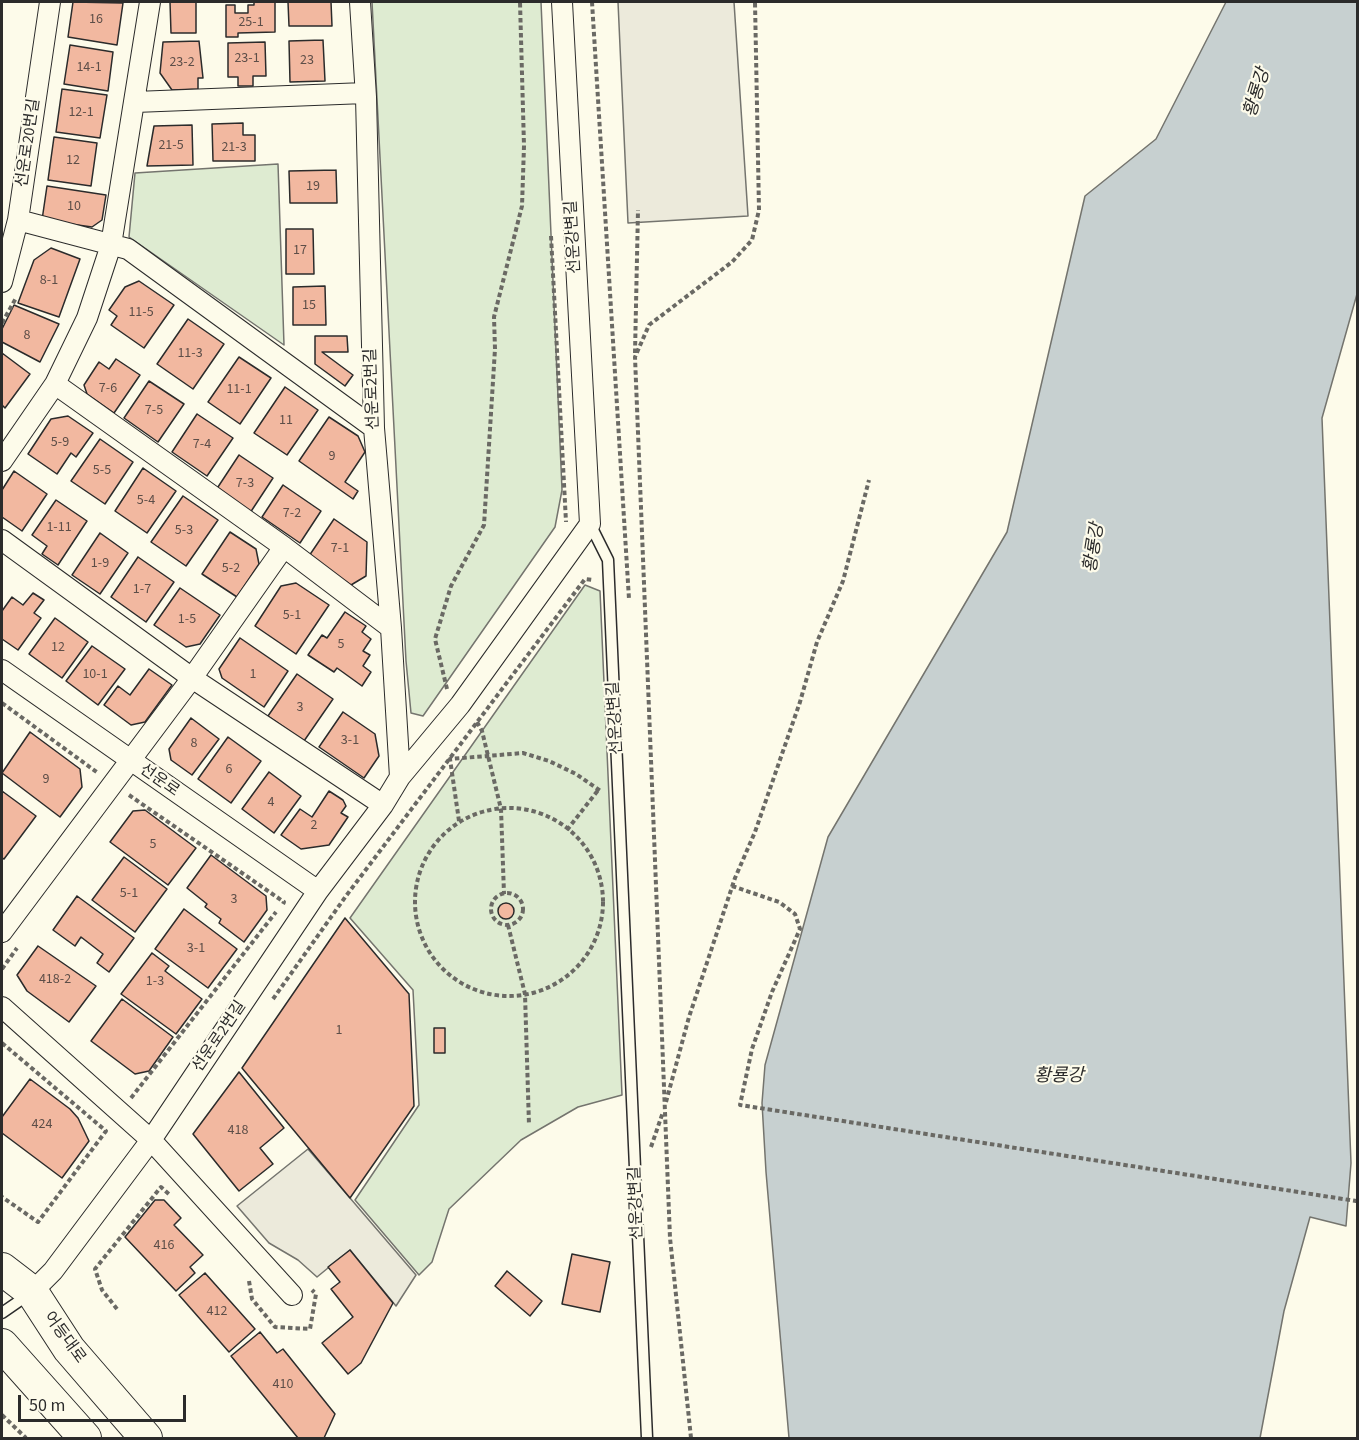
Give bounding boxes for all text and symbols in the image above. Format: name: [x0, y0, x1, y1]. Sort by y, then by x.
house number: 16: [89, 12, 103, 28]
house number: 25-1: [238, 15, 264, 31]
house number: 23-1: [234, 51, 260, 67]
house number: 23: [300, 53, 314, 69]
house number: 23-2: [169, 55, 195, 71]
house number: 14-1: [76, 60, 102, 76]
water label: 황룡강: [1240, 66, 1276, 120]
street label: 선운로20번길: [13, 97, 45, 189]
house number: 12-1: [68, 105, 94, 121]
house number: 21-5: [158, 138, 184, 154]
house number: 21-3: [221, 140, 247, 156]
house number: 12: [66, 153, 80, 169]
house number: 19: [306, 179, 320, 195]
house number: 10: [67, 199, 81, 215]
street label: 선운강변길: [562, 200, 586, 274]
house number: 17: [293, 243, 307, 259]
house number: 8-1: [40, 273, 58, 289]
house number: 15: [302, 298, 316, 314]
house number: 11-5: [128, 305, 154, 321]
house number: 8: [24, 328, 30, 344]
house number: 11-3: [177, 346, 203, 362]
street label: 선운로2번길: [362, 348, 384, 430]
house number: 7-6: [99, 381, 117, 397]
house number: 11-1: [226, 382, 252, 398]
house number: 7-5: [145, 403, 163, 419]
house number: 11: [279, 413, 293, 429]
house number: 5-9: [51, 435, 69, 451]
house number: 7-4: [193, 437, 211, 453]
house number: 9: [329, 449, 335, 465]
house number: 5-5: [93, 463, 111, 479]
house number: 7-3: [236, 476, 254, 492]
house number: 5-4: [137, 493, 155, 509]
house number: 7-2: [283, 506, 301, 522]
house number: 1-11: [46, 520, 72, 536]
water label: 황룡강: [1080, 522, 1110, 574]
house number: 5-3: [175, 523, 193, 539]
house number: 7-1: [331, 541, 349, 557]
house number: 1-9: [91, 556, 109, 572]
house number: 5-2: [222, 561, 240, 577]
house number: 1-7: [133, 582, 151, 598]
house number: 5-1: [283, 608, 301, 624]
house number: 1-5: [178, 612, 196, 628]
house number: 5: [338, 637, 344, 653]
house number: 12: [51, 640, 65, 656]
house number: 10-1: [82, 667, 108, 683]
house number: 1: [250, 667, 256, 683]
street label: 선운강변길: [604, 681, 628, 755]
house number: 3: [297, 700, 303, 716]
house number: 3-1: [341, 733, 359, 749]
house number: 8: [191, 736, 197, 752]
street label: 선운로: [135, 760, 183, 802]
house number: 6: [226, 762, 232, 778]
house number: 9: [43, 772, 49, 788]
house number: 4: [268, 795, 274, 811]
house number: 2: [311, 818, 317, 834]
house number: 5: [150, 837, 156, 853]
house number: 5-1: [120, 886, 138, 902]
house number: 3: [231, 892, 237, 908]
house number: 3-1: [187, 941, 205, 957]
house number: 418-2: [39, 972, 71, 988]
house number: 1-3: [146, 974, 164, 990]
street label: 선운로2번길: [189, 998, 251, 1076]
house number: 1: [336, 1023, 342, 1039]
water label: 황룡강: [1034, 1066, 1084, 1088]
house number: 424: [32, 1117, 52, 1133]
house number: 418: [228, 1123, 248, 1139]
street label: 선운강변길: [626, 1166, 648, 1240]
house number: 416: [154, 1238, 174, 1254]
house number: 412: [207, 1304, 227, 1320]
street label: 어등대로: [39, 1309, 89, 1367]
house number: 410: [273, 1377, 293, 1393]
scale bar: [21, 1383, 189, 1421]
text: 50 m: [29, 1393, 65, 1418]

